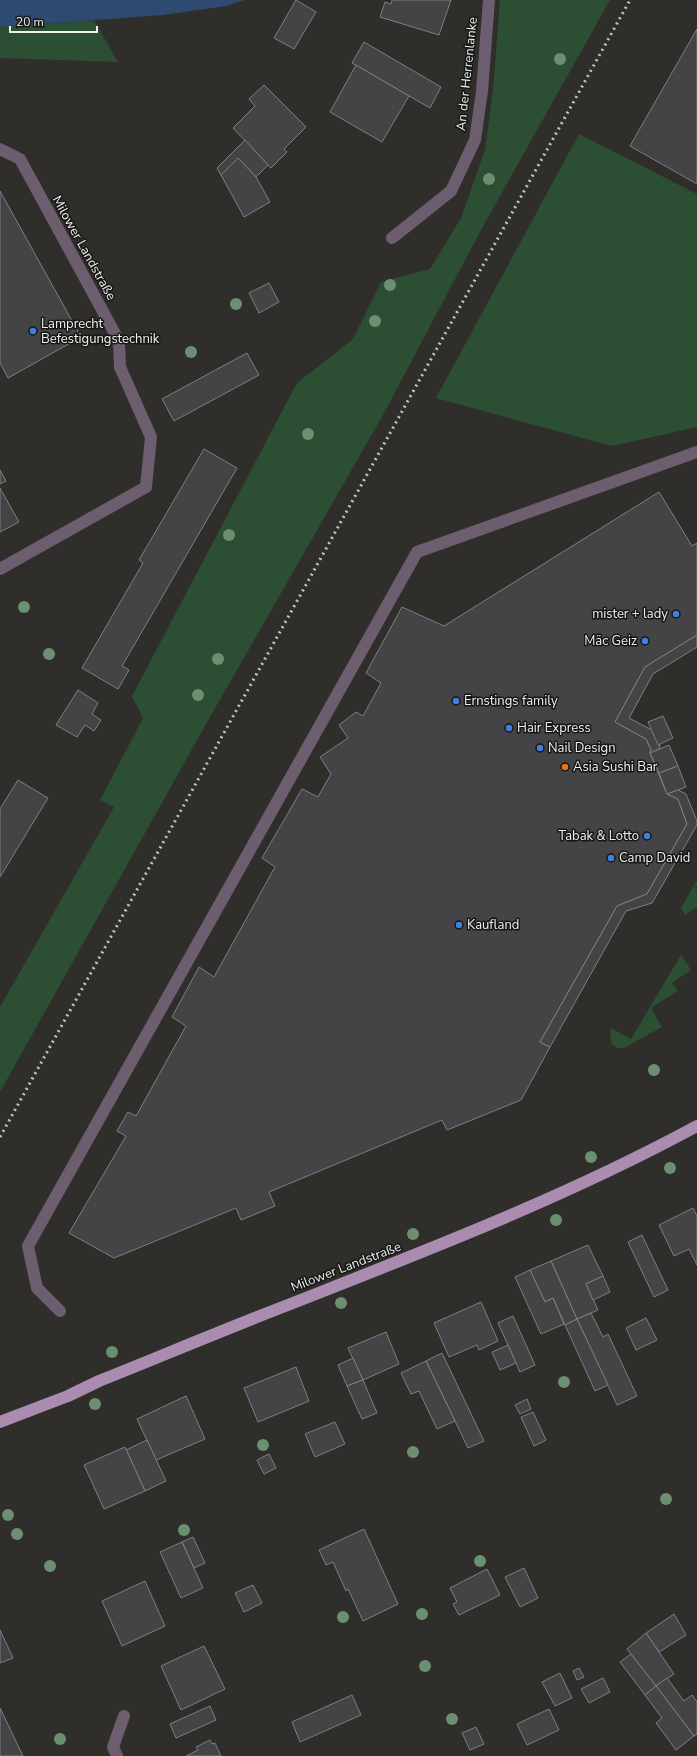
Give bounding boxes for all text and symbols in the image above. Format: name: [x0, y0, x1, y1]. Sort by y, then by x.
scale bar: [10, 8, 97, 34]
text: 20 m: [16, 14, 44, 30]
street label: An der Herrenlanke: [452, 16, 482, 132]
street label: Milower Landstraße: [48, 193, 120, 304]
place label: Lamprecht Befestigungstechnik: [41, 315, 160, 348]
marker: Lamprecht Befestigungstechnik: [28, 326, 38, 336]
place label: mister + lady: [592, 605, 668, 623]
marker: mister + lady: [671, 609, 681, 619]
place label: Mäc Geiz: [584, 632, 637, 650]
marker: Mäc Geiz: [640, 636, 650, 646]
place label: Ernstings family: [464, 692, 558, 710]
marker: Ernstings family: [451, 696, 461, 706]
place label: Hair Express: [517, 719, 591, 737]
marker: Hair Express: [504, 723, 514, 733]
place label: Nail Design: [548, 739, 616, 757]
marker: Nail Design: [535, 743, 545, 753]
place label: Asia Sushi Bar: [573, 758, 658, 776]
marker: Asia Sushi Bar: [560, 762, 570, 772]
place label: Tabak & Lotto: [558, 827, 639, 845]
marker: Tabak & Lotto: [642, 831, 652, 841]
place label: Camp David: [619, 849, 690, 867]
marker: Camp David: [606, 853, 616, 863]
place label: Kaufland: [467, 916, 519, 934]
marker: Kaufland: [454, 920, 464, 930]
street label: Milower Landstraße: [288, 1238, 404, 1296]

